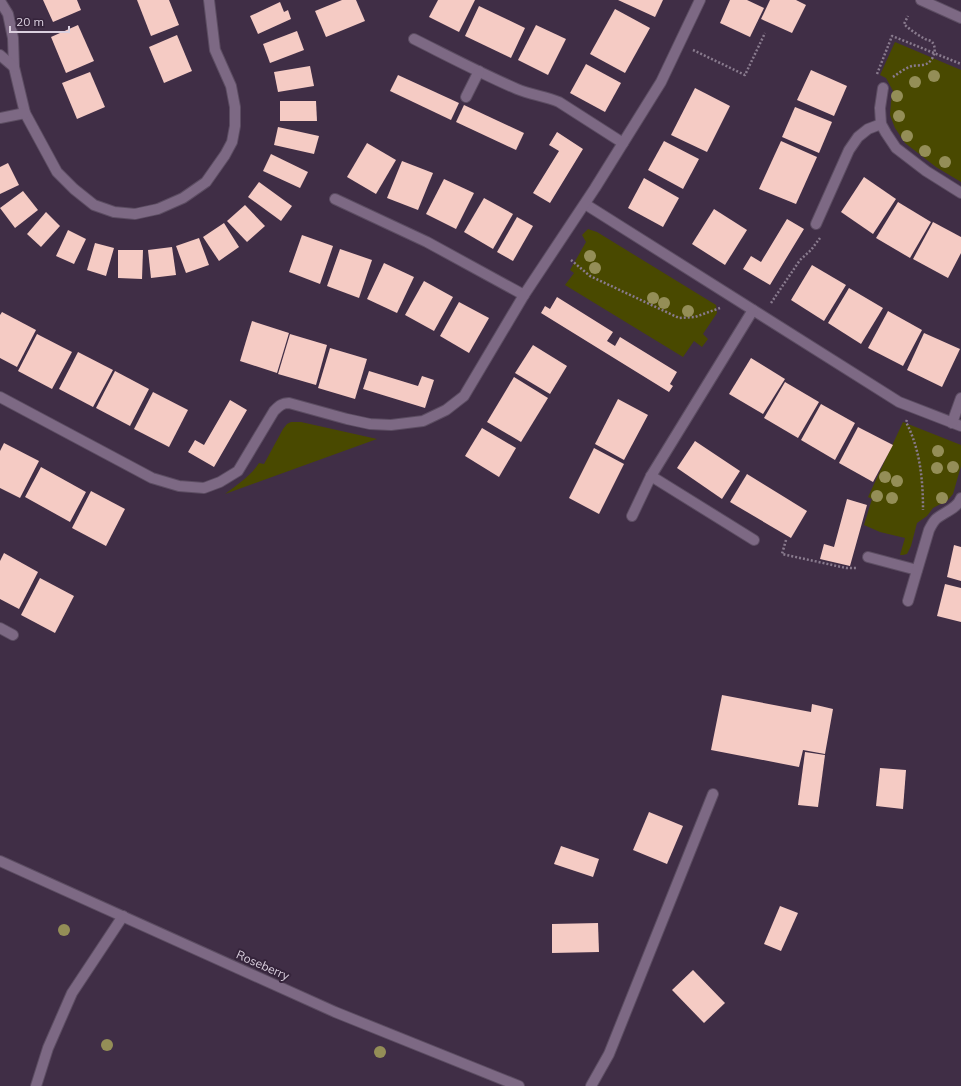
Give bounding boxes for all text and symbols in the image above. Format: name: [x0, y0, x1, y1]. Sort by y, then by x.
scale bar: [10, 8, 69, 34]
text: 20 m: [16, 14, 44, 29]
street label: Roseberry: [234, 947, 293, 984]

